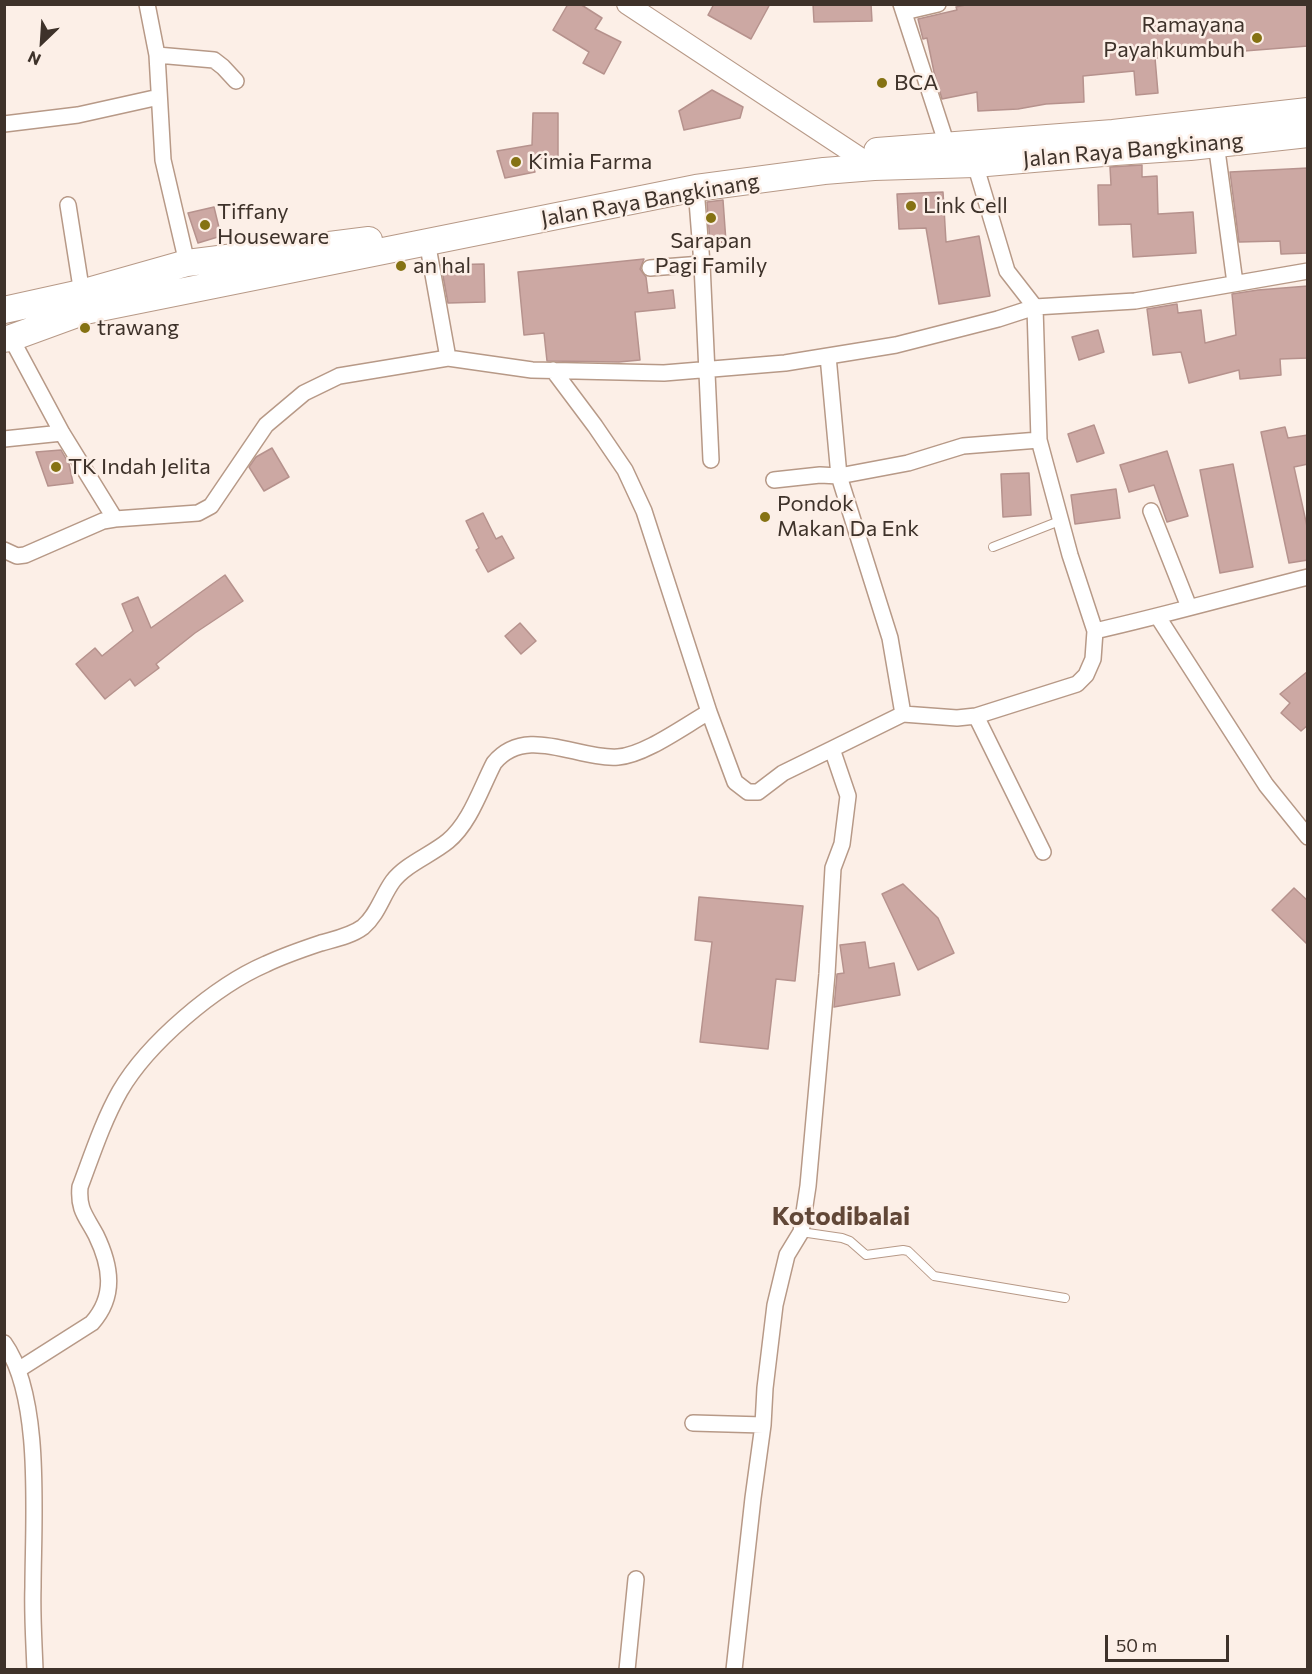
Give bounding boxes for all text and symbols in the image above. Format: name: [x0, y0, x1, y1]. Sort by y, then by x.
north arrow: [12, 12, 72, 72]
place label: Ramayana Payahkumbuh: [1103, 12, 1245, 63]
marker: Ramayana Payahkumbuh: [1250, 31, 1264, 45]
text: N: [25, 48, 44, 70]
place label: BCA: [894, 70, 938, 96]
marker: BCA: [875, 76, 889, 90]
street label: Jalan Raya Bangkinang: [1022, 127, 1244, 173]
place label: Kimia Farma: [528, 149, 652, 175]
marker: Kimia Farma: [509, 155, 523, 169]
street label: Jalan Raya Bangkinang: [539, 168, 761, 232]
place label: Link Cell: [923, 193, 1008, 219]
place label: Tiffany Houseware: [217, 199, 329, 250]
marker: Link Cell: [904, 199, 918, 213]
marker: Sarapan Pagi Family: [704, 211, 718, 225]
marker: Tiffany Houseware: [198, 218, 212, 232]
place label: Sarapan Pagi Family: [655, 228, 767, 280]
place label: an hal: [413, 253, 471, 279]
marker: an hal: [394, 259, 408, 273]
place label: trawang: [97, 315, 179, 341]
marker: trawang: [78, 321, 92, 335]
place label: TK Indah Jelita: [68, 454, 211, 480]
marker: TK Indah Jelita: [49, 460, 63, 474]
place label: Pondok Makan Da Enk: [777, 491, 919, 542]
marker: Pondok Makan Da Enk: [758, 510, 772, 524]
district label: Kotodibalai: [772, 1200, 910, 1232]
scale bar: [1108, 1623, 1232, 1661]
text: 50 m: [1116, 1634, 1157, 1656]

